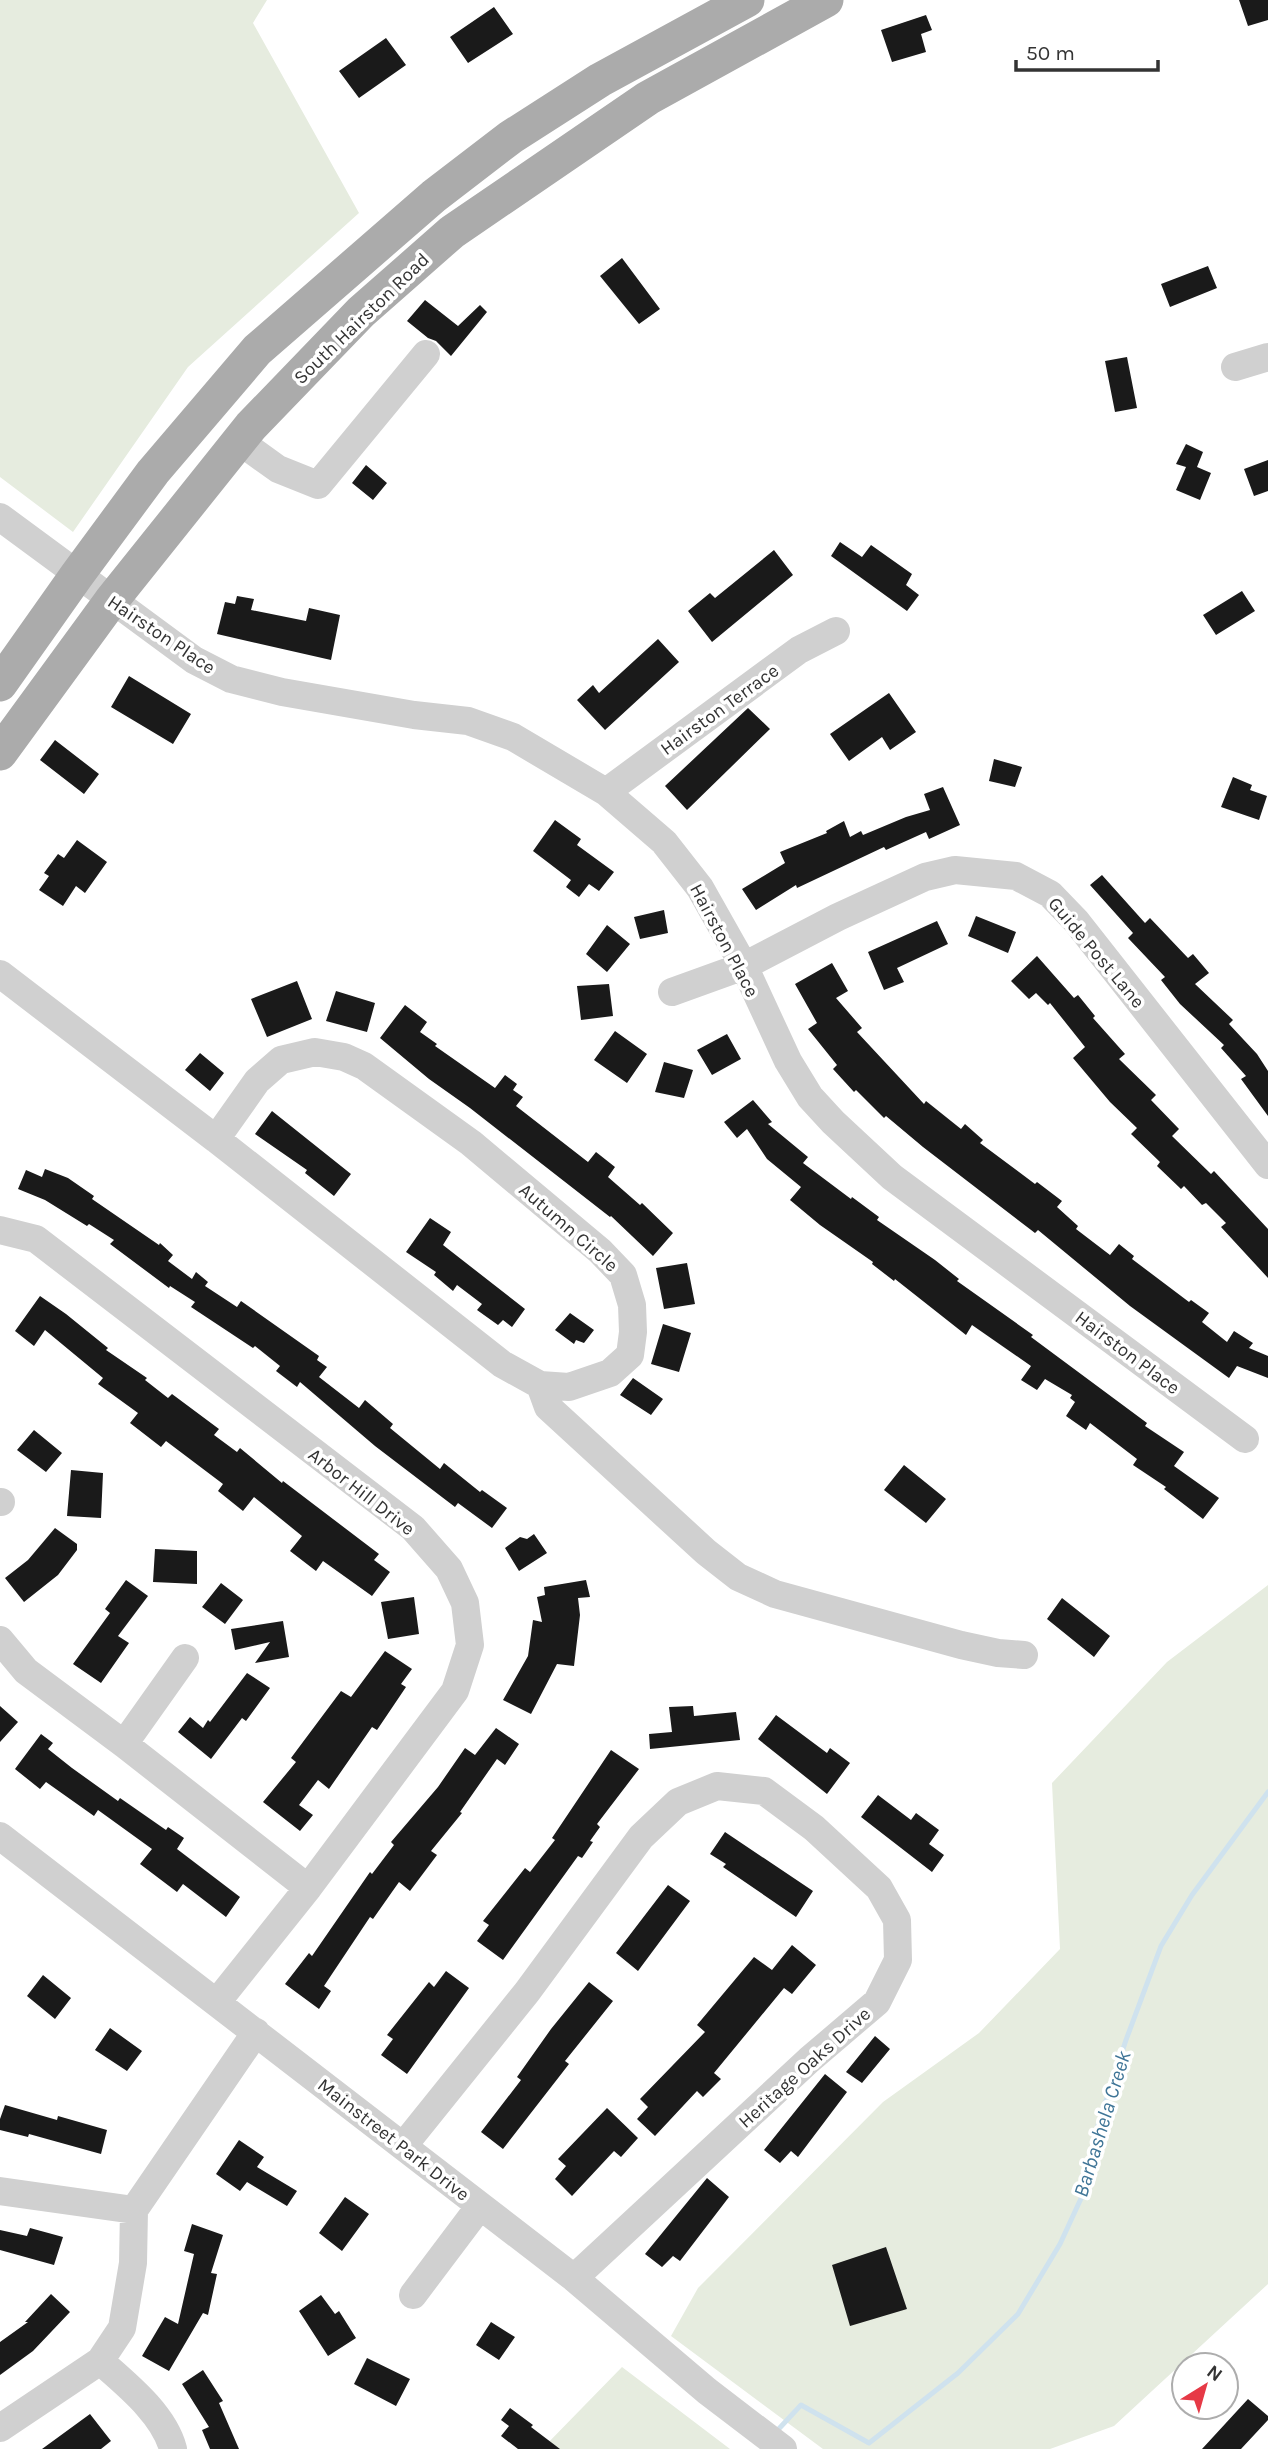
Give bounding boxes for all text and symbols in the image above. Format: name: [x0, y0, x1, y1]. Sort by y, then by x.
scale bar: [1016, 28, 1158, 72]
text: 50 m: [1026, 41, 1075, 65]
street label: South Hairston Road: [290, 248, 434, 389]
street label: Hairston Place: [103, 591, 219, 679]
street label: Hairston Terrace: [656, 660, 783, 760]
street label: Hairston Place: [685, 880, 763, 1001]
street label: Guide Post Lane: [1043, 893, 1149, 1013]
street label: Autumn Circle: [514, 1179, 622, 1277]
street label: Hairston Place: [1071, 1306, 1184, 1399]
street label: Arbor Hill Drive: [304, 1444, 419, 1540]
street label: Heritage Oaks Drive: [734, 2003, 875, 2133]
water label: Barbashela Creek: [1068, 2048, 1136, 2200]
street label: Mainstreet Park Drive: [313, 2074, 474, 2206]
north arrow: [1170, 2351, 1240, 2421]
text: N: [1203, 2360, 1227, 2386]

